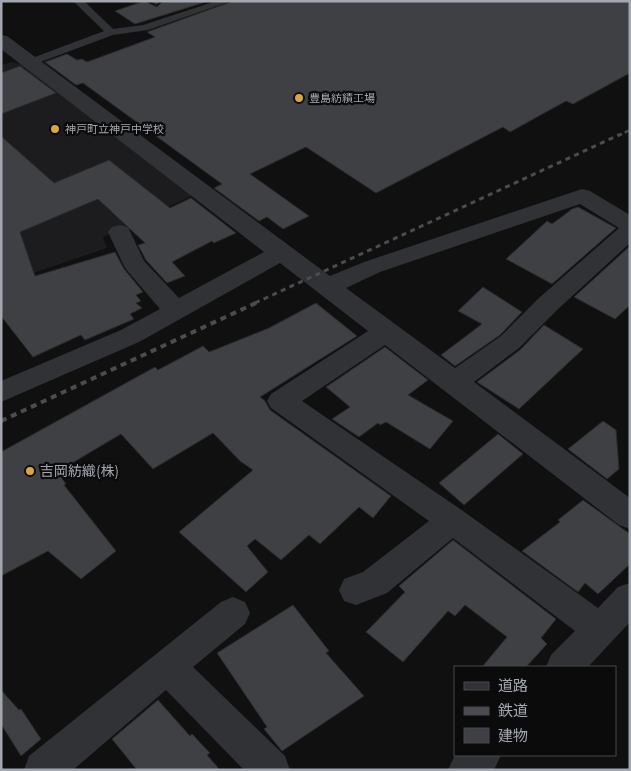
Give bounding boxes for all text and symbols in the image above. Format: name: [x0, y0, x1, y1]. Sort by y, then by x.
place label: 豊島紡績工場: [309, 91, 375, 105]
marker: 豊島紡績工場: [293, 92, 305, 104]
place label: 神戸町立神戸中学校: [65, 122, 164, 136]
marker: 神戸町立神戸中学校: [49, 123, 61, 135]
place label: 吉岡紡織(株): [40, 462, 119, 480]
marker: 吉岡紡織(株): [24, 465, 36, 477]
legend: [454, 666, 616, 756]
text: 道路: [498, 676, 528, 695]
text: 鉄道: [498, 701, 528, 720]
text: 建物: [498, 726, 528, 745]

